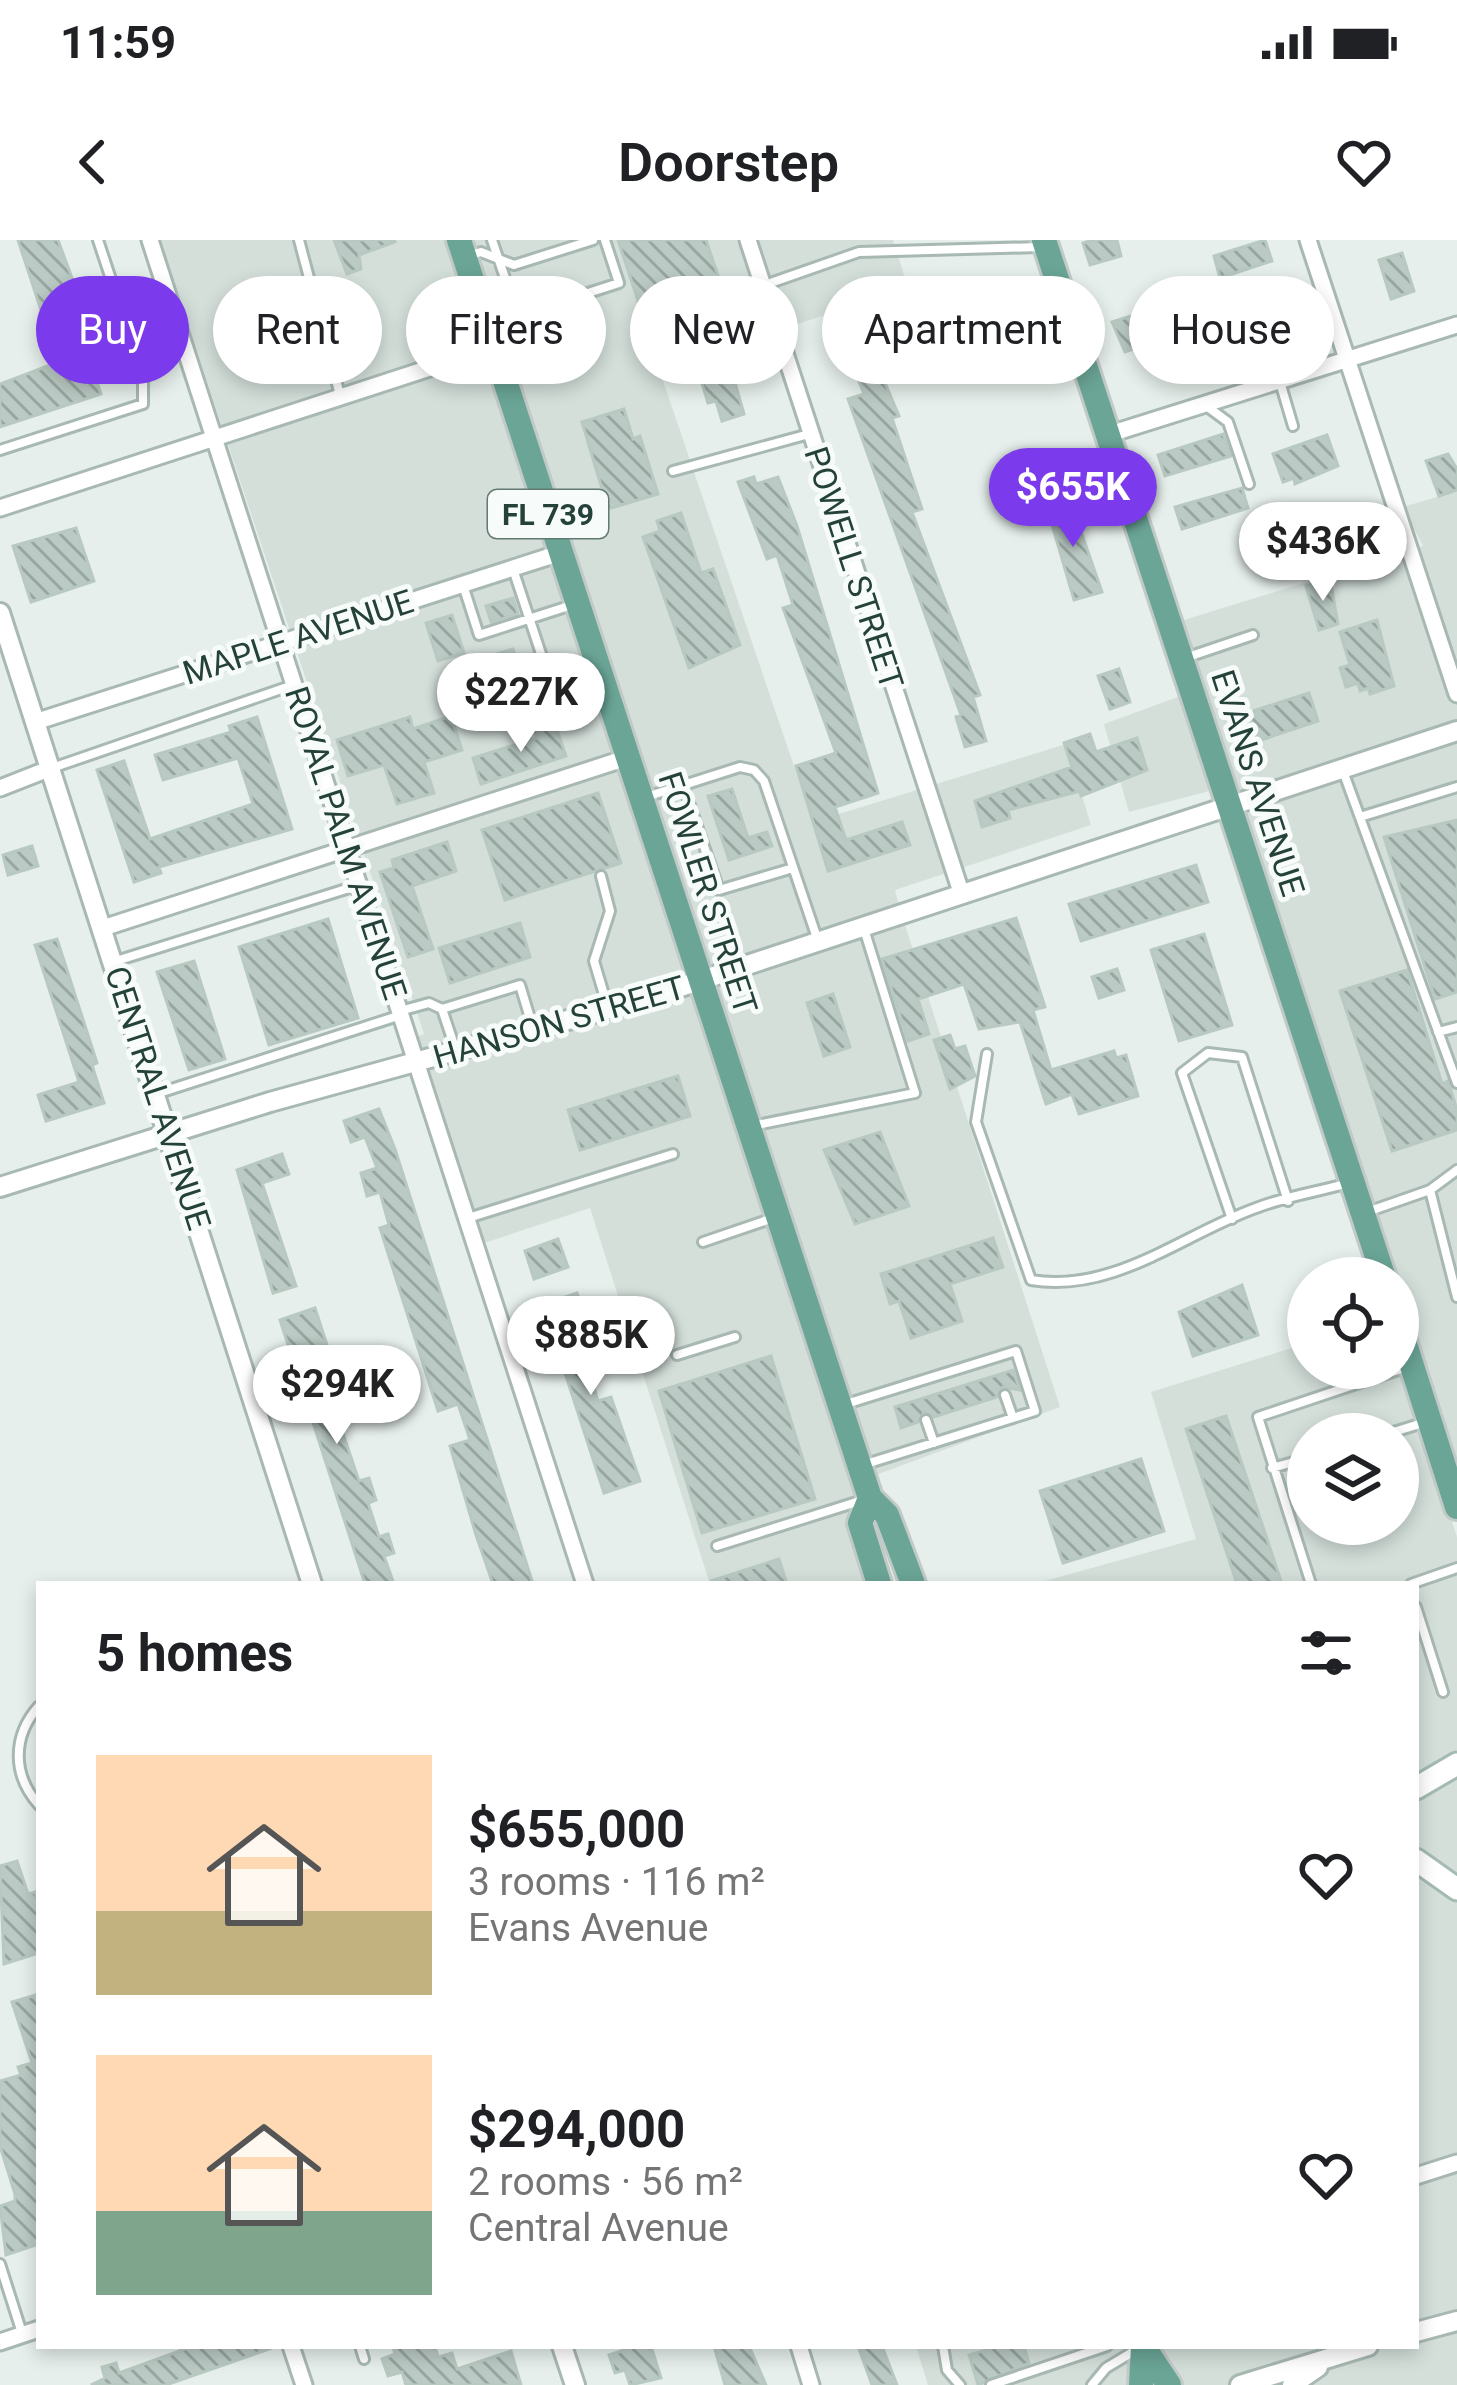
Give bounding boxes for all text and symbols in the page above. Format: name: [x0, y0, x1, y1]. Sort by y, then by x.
text: 11:59: [60, 16, 176, 69]
icon: back: [60, 129, 126, 195]
icon: heart: [1331, 129, 1397, 195]
text: Doorstep: [618, 131, 839, 194]
chip: Buy: [36, 276, 189, 384]
chip: Rent: [213, 276, 382, 384]
chip: Filters: [406, 276, 606, 384]
chip: New: [630, 276, 798, 384]
chip: Apartment: [822, 276, 1105, 384]
chip: House: [1129, 276, 1334, 384]
street label: POWELL STREET: [796, 442, 912, 694]
pin: $655K: [989, 448, 1157, 550]
text: $655K: [1016, 464, 1130, 510]
road number: FL 739: [488, 490, 608, 538]
pin: $436K: [1239, 502, 1407, 604]
text: $436K: [1266, 518, 1380, 564]
street label: MAPLE AVENUE: [178, 581, 418, 693]
pin: $227K: [437, 653, 605, 755]
street label: EVANS AVENUE: [1203, 665, 1313, 901]
text: $227K: [464, 669, 578, 715]
street label: ROYAL PALM AVENUE: [277, 682, 415, 1004]
street label: FOWLER STREET: [650, 767, 766, 1019]
street label: CENTRAL AVENUE: [97, 961, 219, 1235]
street label: HANSON STREET: [429, 967, 689, 1077]
map controls: [1287, 1257, 1419, 1545]
button: locate: [1287, 1257, 1419, 1389]
pin: $885K: [507, 1296, 675, 1398]
text: $885K: [534, 1312, 648, 1358]
pin: $294K: [253, 1345, 421, 1447]
text: $294K: [280, 1361, 394, 1407]
button: layers: [1287, 1413, 1419, 1545]
icon: filters: [1293, 1620, 1359, 1686]
text: 5 homes: [96, 1624, 293, 1683]
text: $655,000: [468, 1800, 685, 1859]
icon: home: [192, 1803, 336, 1947]
icon: heart: [1293, 1842, 1359, 1908]
text: 3 rooms · 116 m²: [468, 1859, 765, 1905]
text: Evans Avenue: [468, 1905, 708, 1951]
text: $294,000: [468, 2100, 685, 2159]
icon: home: [192, 2103, 336, 2247]
icon: heart: [1293, 2142, 1359, 2208]
text: 2 rooms · 56 m²: [468, 2159, 743, 2205]
text: Central Avenue: [468, 2205, 729, 2251]

